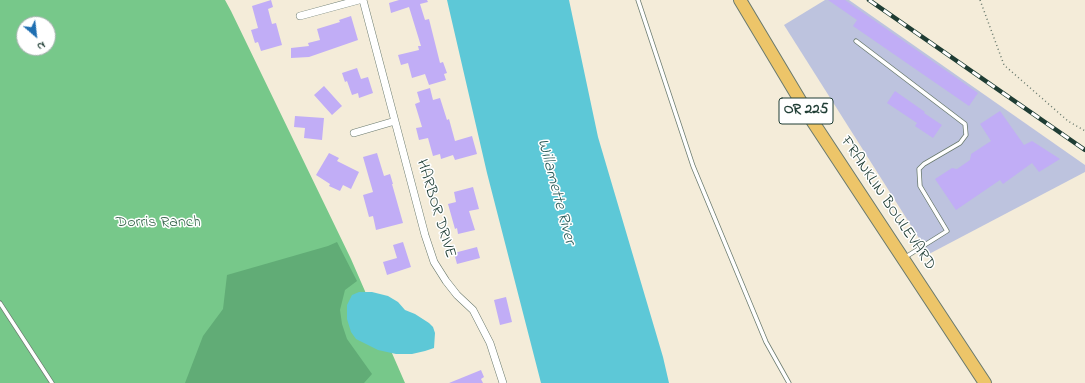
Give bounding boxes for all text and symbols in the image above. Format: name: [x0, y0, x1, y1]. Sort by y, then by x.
north arrow: [16, 16, 56, 56]
text: N: [34, 37, 48, 55]
road number: OR 225: [779, 98, 833, 124]
street label: FRANKLIN BOULEVARD: [835, 134, 939, 274]
water label: Willamette River: [531, 137, 579, 247]
street label: HARBOR DRIVE: [411, 158, 459, 260]
park label: Dorris Ranch: [115, 213, 201, 233]

